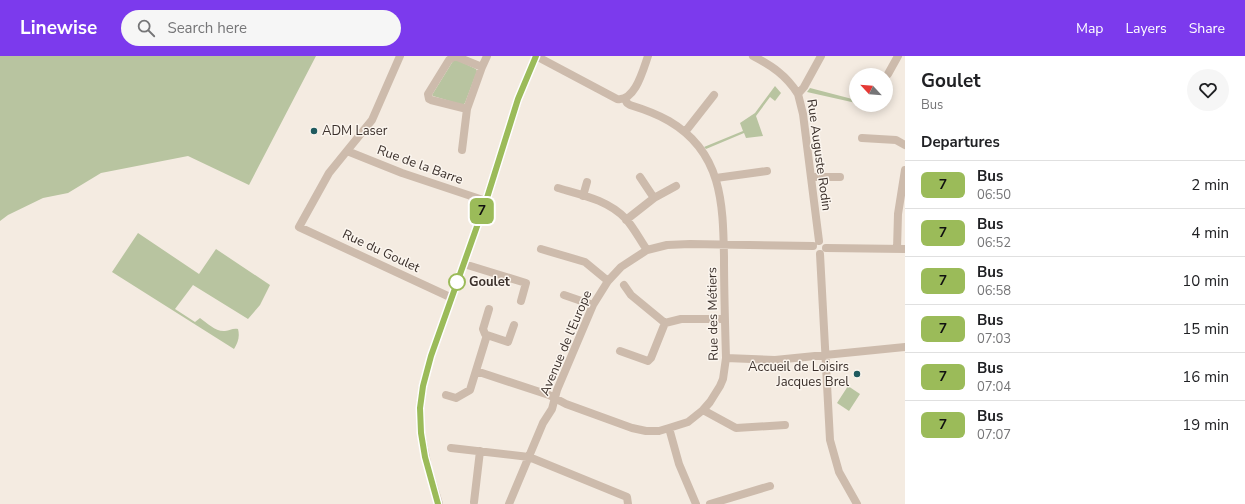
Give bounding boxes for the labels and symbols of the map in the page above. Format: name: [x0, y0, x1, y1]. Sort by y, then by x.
north arrow: [849, 68, 893, 112]
street label: Rue Auguste Rodin: [802, 98, 836, 212]
place label: ADM Laser: [322, 122, 388, 140]
marker: ADM Laser: [309, 126, 319, 136]
street label: Rue de la Barre: [375, 141, 465, 189]
line badge: 7: [469, 198, 495, 224]
street label: Rue du Goulet: [339, 225, 423, 277]
street label: Rue des Métiers: [703, 267, 723, 361]
marker: Goulet: [448, 273, 466, 291]
place label: Goulet: [469, 273, 511, 291]
street label: Avenue de l'Europe: [536, 287, 596, 398]
place label: Accueil de Loisirs Jacques Brel: [748, 358, 849, 391]
marker: Accueil de Loisirs Jacques Brel: [852, 369, 862, 379]

